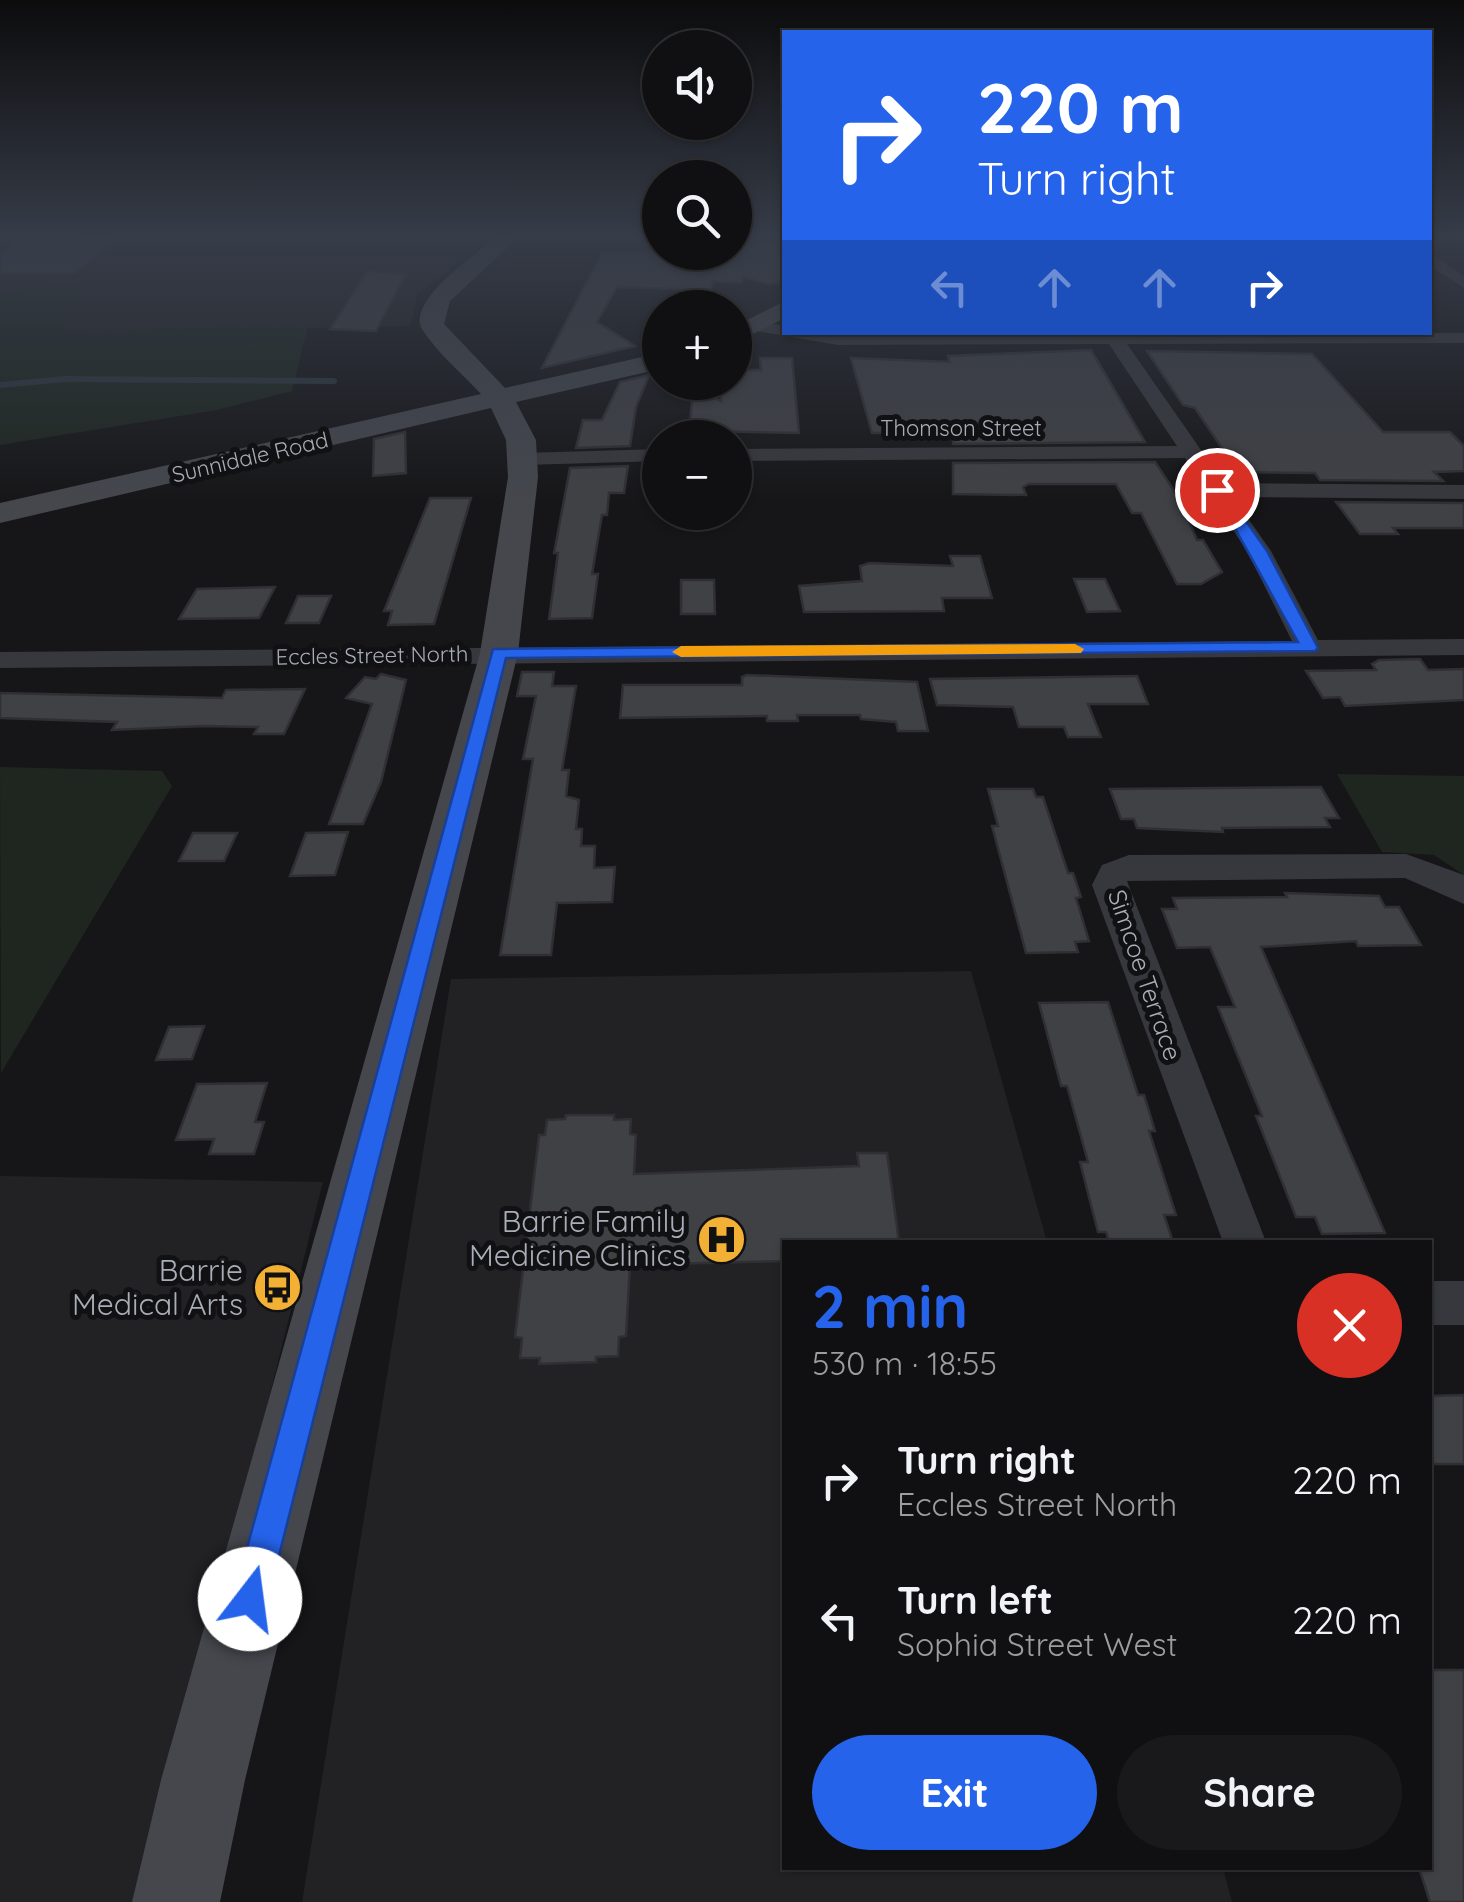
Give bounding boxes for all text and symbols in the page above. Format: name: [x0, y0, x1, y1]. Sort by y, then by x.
map controls: [642, 30, 752, 530]
button: sound: [642, 30, 752, 140]
text: 220 m: [977, 63, 1184, 151]
icon: right: [812, 70, 942, 200]
text: Turn right: [977, 150, 1176, 206]
button: search: [642, 160, 752, 270]
icon: left: [922, 260, 977, 315]
icon: ahead: [1027, 260, 1082, 315]
icon: ahead: [1132, 260, 1187, 315]
icon: right: [1237, 260, 1292, 315]
button: +: [642, 290, 752, 400]
street label: Thomson Street: [880, 414, 1042, 442]
button: −: [642, 420, 752, 530]
street label: Sunnidale Road: [169, 425, 331, 489]
pin: [1175, 448, 1260, 533]
icon: arrive: [1190, 463, 1245, 518]
street label: Eccles Street North: [275, 639, 469, 671]
street label: Simcoe Terrace: [1102, 885, 1189, 1064]
place label: Barrie Family Medicine Clinics: [469, 1202, 686, 1274]
hospital icon: Barrie Family Medicine Clinics: [695, 1213, 747, 1265]
place label: Barrie Medical Arts: [72, 1251, 243, 1323]
bus stop icon: Barrie Medical Arts: [252, 1262, 304, 1314]
text: 2 min: [812, 1268, 968, 1343]
button: close: [1297, 1273, 1402, 1378]
text: 530 m · 18:55: [812, 1343, 997, 1383]
text: Turn right: [897, 1436, 1076, 1484]
icon: right: [812, 1453, 867, 1508]
text: 220 m: [1292, 1456, 1402, 1504]
text: Eccles Street North: [897, 1484, 1177, 1524]
position arrow: [198, 1547, 302, 1651]
text: Turn left: [897, 1576, 1053, 1624]
icon: left: [812, 1593, 867, 1648]
text: 220 m: [1292, 1596, 1402, 1644]
text: Sophia Street West: [897, 1624, 1177, 1664]
button: Exit: [812, 1735, 1097, 1850]
button: Share: [1117, 1735, 1402, 1850]

